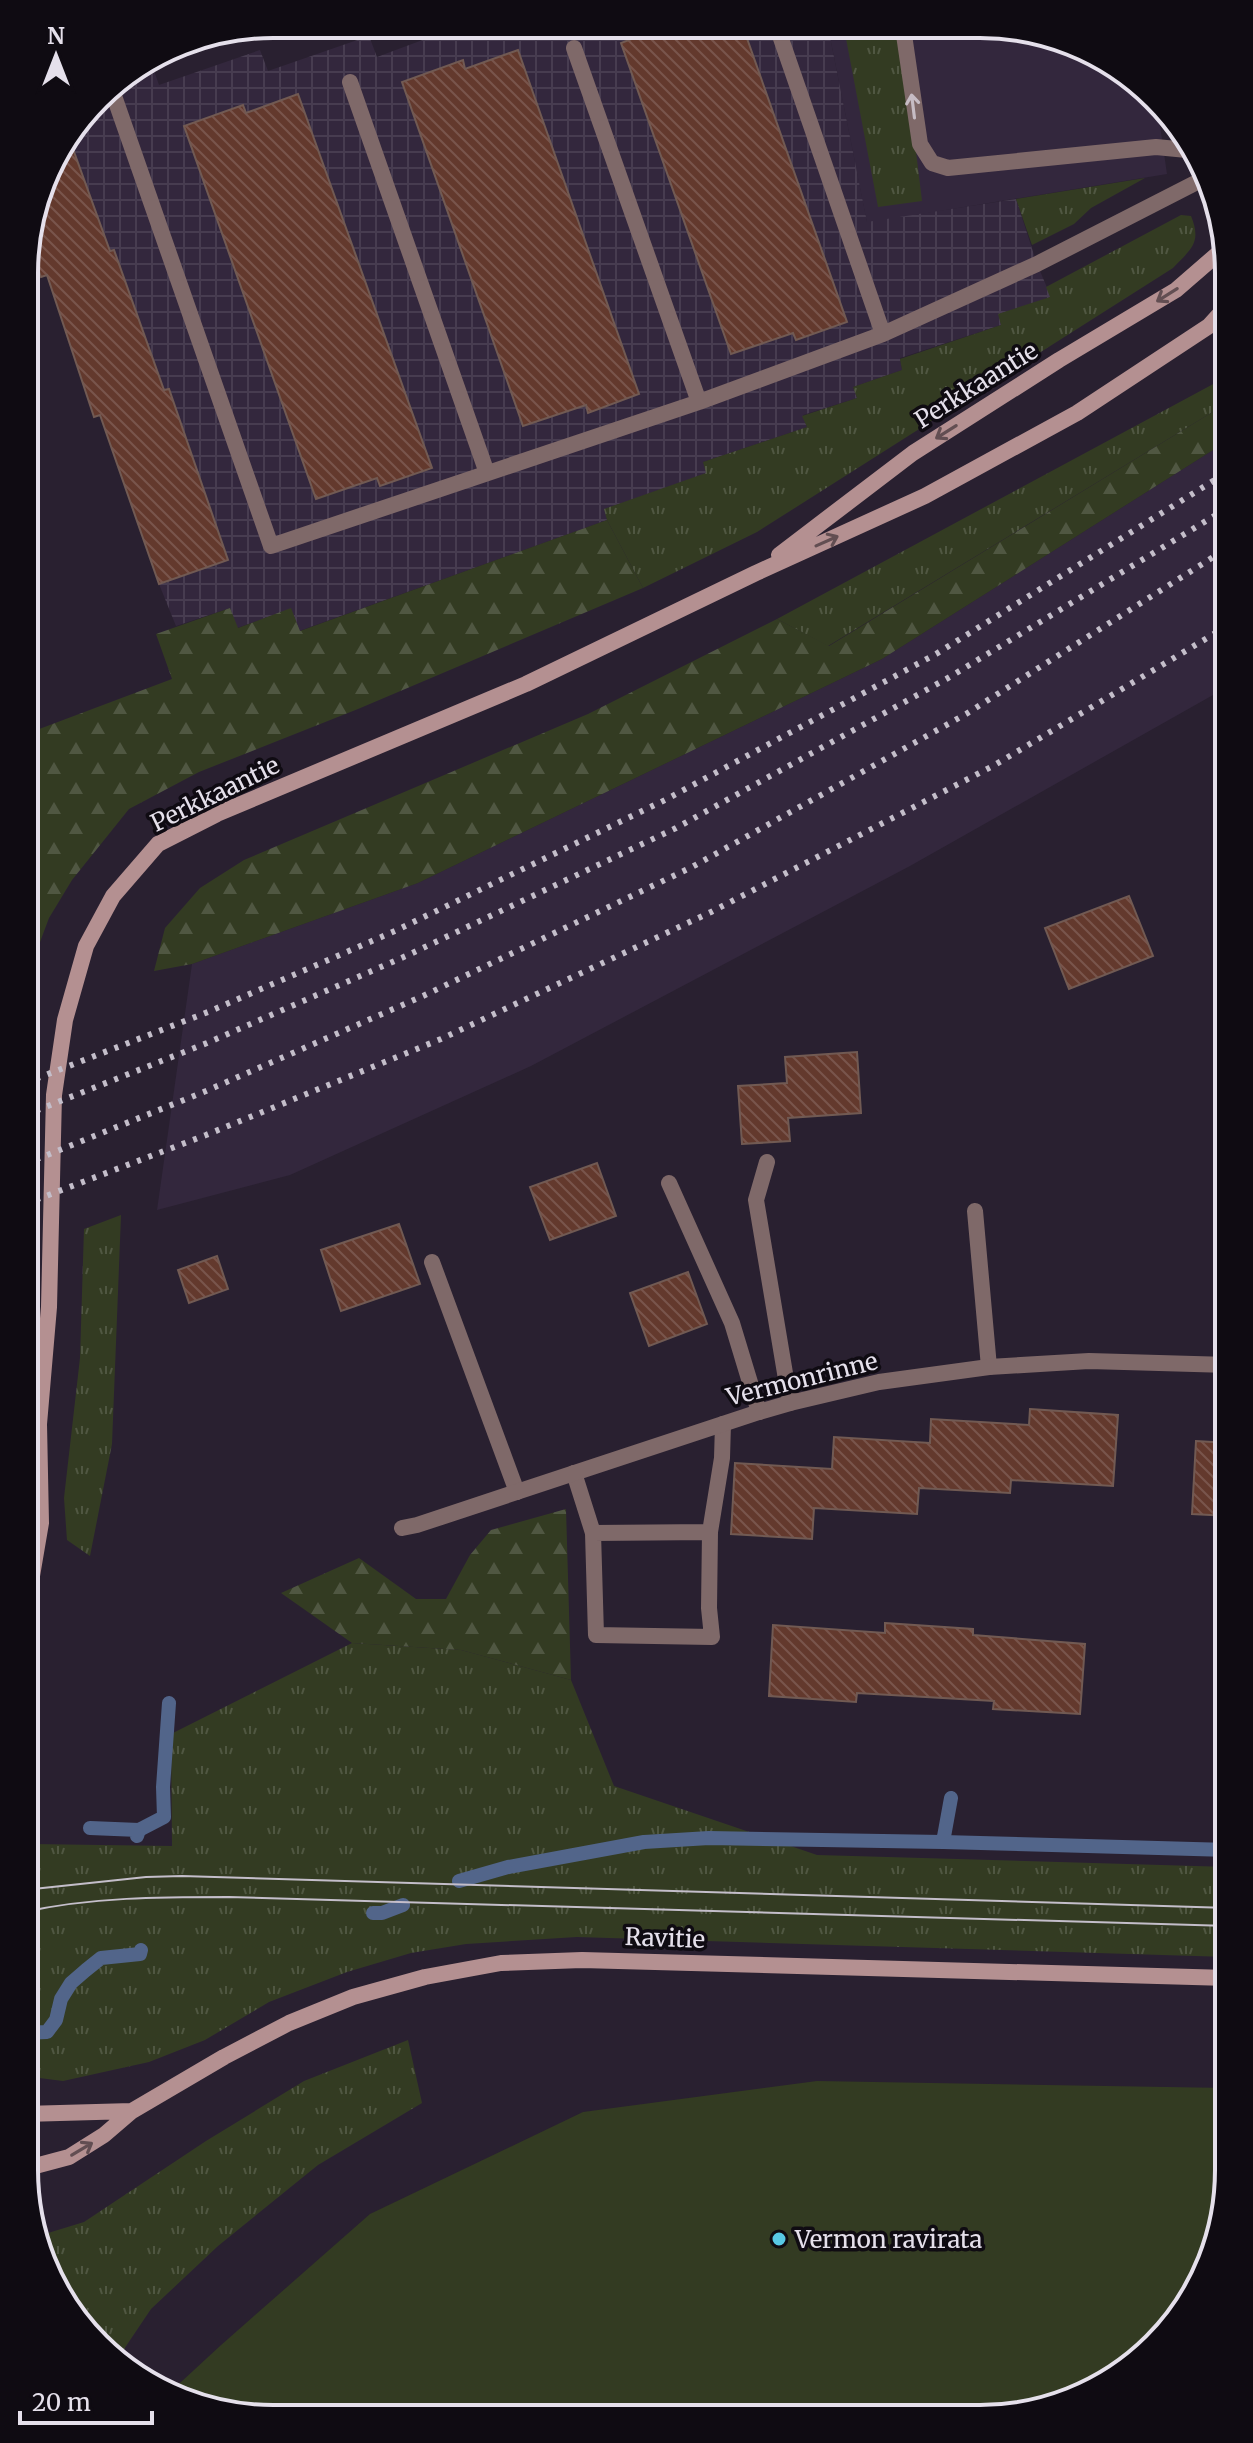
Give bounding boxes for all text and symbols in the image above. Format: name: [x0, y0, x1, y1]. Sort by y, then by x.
north arrow: [16, 16, 96, 96]
text: N: [47, 22, 65, 50]
one-way arrow: [905, 94, 920, 119]
one-way arrow: [1156, 288, 1179, 304]
street label: Perkkaantie: [909, 335, 1043, 435]
one-way arrow: [935, 425, 958, 441]
one-way arrow: [814, 532, 839, 547]
street label: Perkkaantie: [146, 750, 284, 838]
street label: Vermonrinne: [722, 1345, 881, 1413]
street label: Ravitie: [624, 1921, 706, 1955]
one-way arrow: [70, 2140, 93, 2156]
place label: Vermon ravirata: [794, 2224, 983, 2255]
marker: Vermon ravirata: [770, 2230, 788, 2248]
scale bar: [20, 2375, 152, 2425]
text: 20 m: [32, 2387, 91, 2418]

